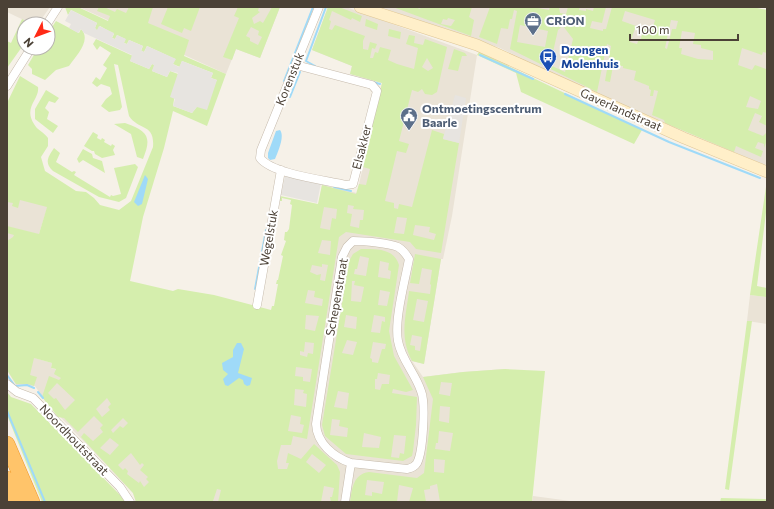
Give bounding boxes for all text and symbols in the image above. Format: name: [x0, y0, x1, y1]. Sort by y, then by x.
office icon: CRiON: [523, 11, 543, 36]
place label: CRiON: [546, 13, 585, 27]
north arrow: [16, 16, 56, 56]
scale bar: [630, 16, 738, 42]
text: 100 m: [636, 22, 670, 36]
text: N: [21, 36, 36, 50]
place label: Drongen Molenhuis: [561, 42, 619, 70]
bus stop icon: Drongen Molenhuis: [538, 47, 558, 72]
street label: Korenstuk: [272, 50, 306, 107]
street label: Gaverlandstraat: [579, 85, 664, 133]
place label: Ontmoetingscentrum Baarle: [422, 101, 542, 129]
public building icon: Ontmoetingscentrum Baarle: [399, 106, 419, 131]
street label: Elsakker: [349, 123, 373, 171]
street label: Wegelstuk: [256, 208, 280, 267]
street label: Schepenstraat: [322, 257, 350, 337]
street label: Noordhoutstraat: [37, 401, 112, 478]

